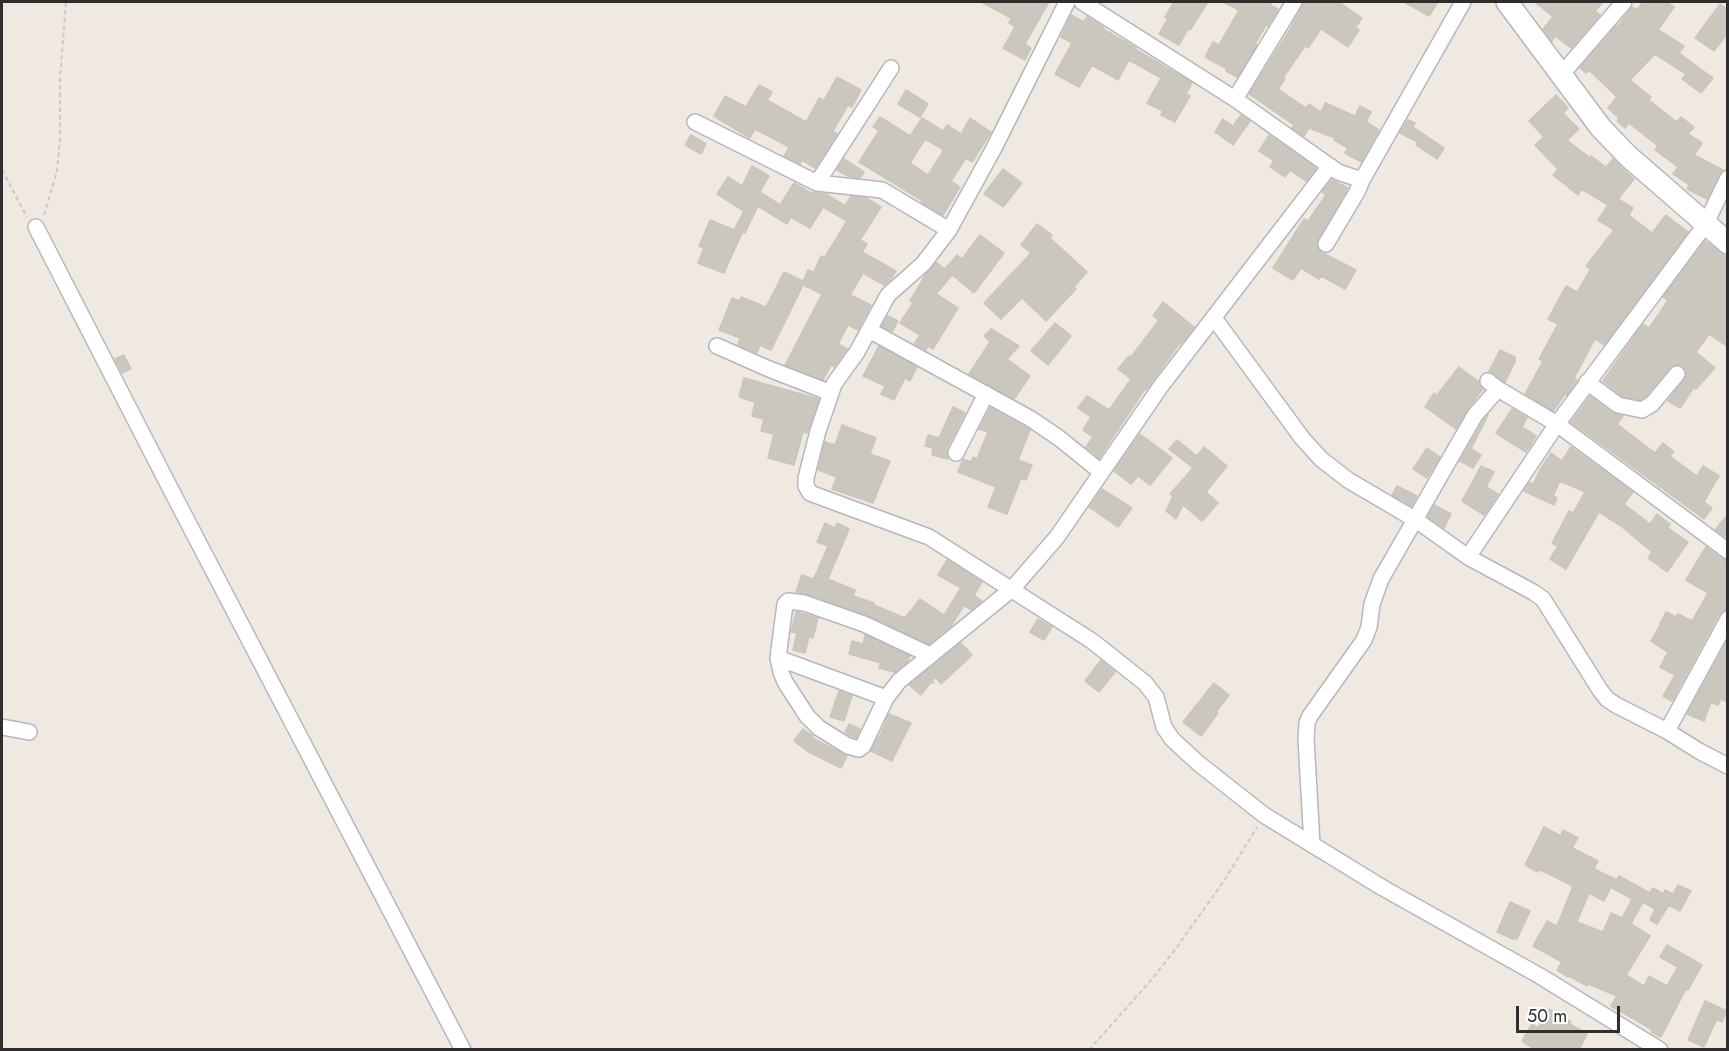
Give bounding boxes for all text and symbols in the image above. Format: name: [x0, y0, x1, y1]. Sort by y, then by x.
scale bar: [1519, 994, 1622, 1032]
text: 50 m: [1527, 1003, 1567, 1029]

